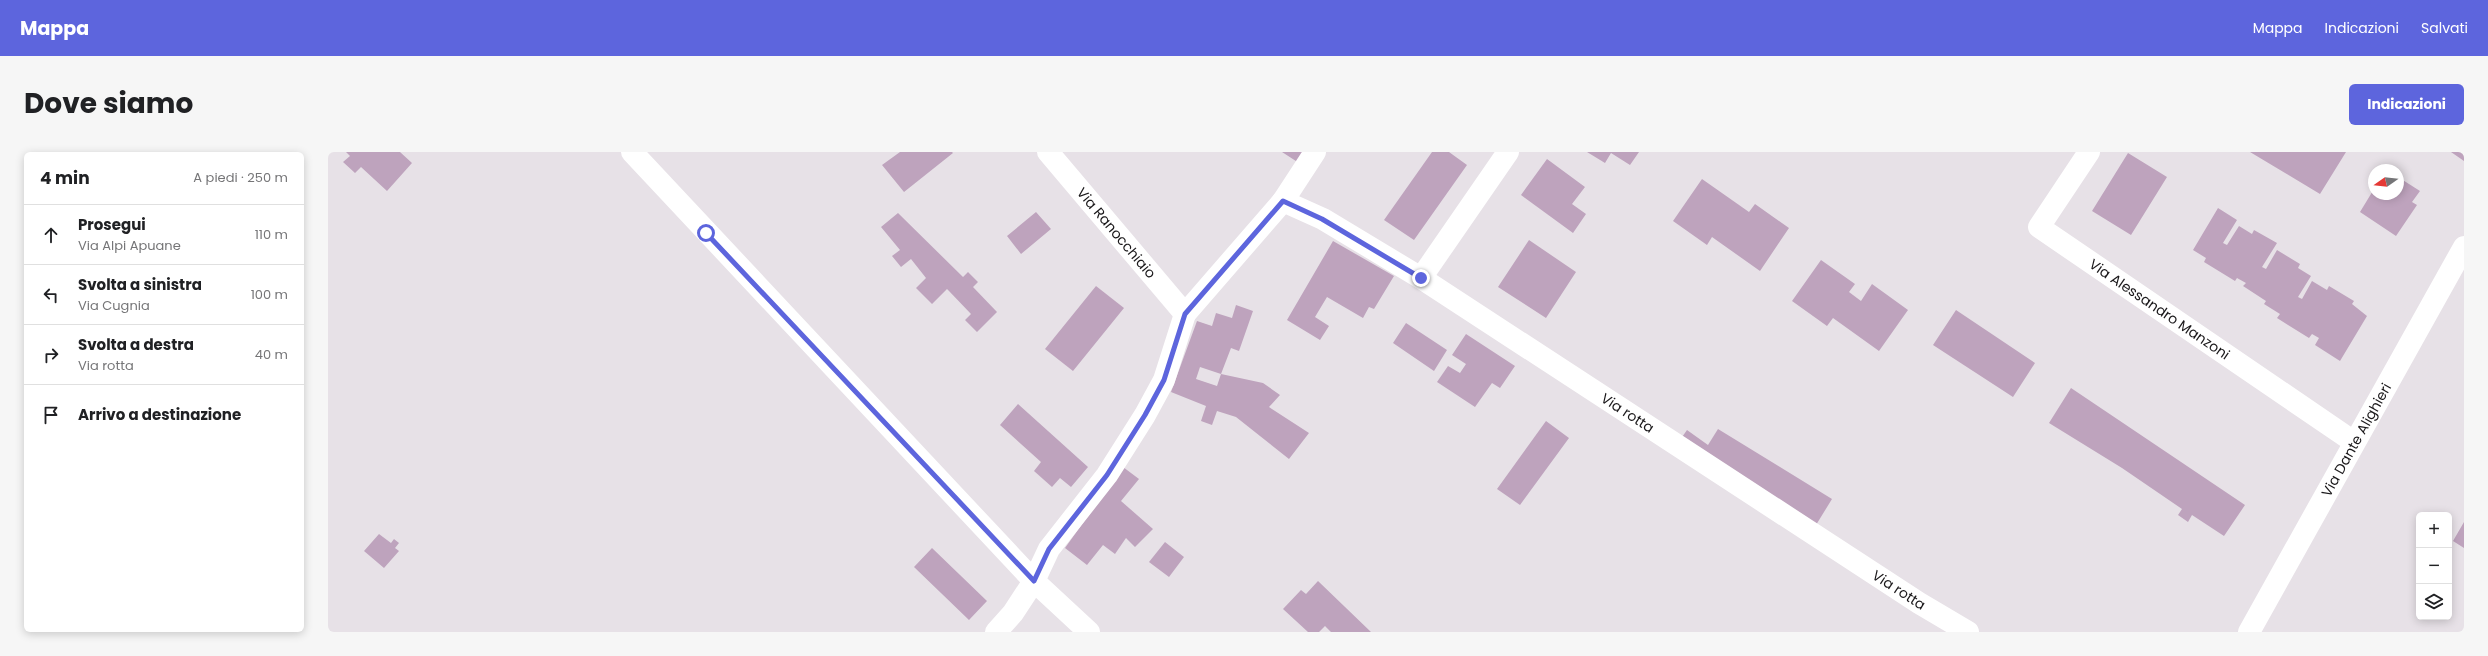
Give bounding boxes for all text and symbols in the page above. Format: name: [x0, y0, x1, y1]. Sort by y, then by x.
text: Mappa: [20, 15, 89, 42]
text: Mappa: [2253, 18, 2303, 38]
text: Indicazioni: [2325, 18, 2399, 38]
text: Salvati: [2421, 18, 2468, 38]
text: Dove siamo: [24, 84, 193, 123]
button: Indicazioni: [2349, 84, 2464, 125]
north arrow: [2368, 164, 2404, 200]
text: 4 min: [40, 166, 90, 190]
text: A piedi · 250 m: [193, 168, 288, 187]
street label: Via Ranocchiaio: [1072, 183, 1161, 283]
text: Prosegui: [78, 214, 146, 235]
icon: ahead: [40, 224, 62, 246]
route start: [697, 224, 715, 242]
text: 110 m: [255, 225, 288, 244]
text: Via Alpi Apuane: [78, 236, 181, 255]
street label: Via Alessandro Manzoni: [2085, 254, 2234, 364]
route end: [1412, 269, 1430, 287]
text: Svolta a sinistra: [78, 274, 202, 295]
icon: left: [40, 284, 62, 306]
text: 100 m: [251, 285, 288, 304]
text: Via Cugnia: [78, 296, 150, 315]
text: Svolta a destra: [78, 334, 194, 355]
icon: right: [40, 344, 62, 366]
text: 40 m: [255, 345, 288, 364]
text: Via rotta: [78, 356, 134, 375]
street label: Via Dante Alighieri: [2316, 379, 2396, 501]
street label: Via rotta: [1597, 388, 1658, 438]
icon: arrive: [40, 404, 62, 426]
text: Arrivo a destinazione: [78, 404, 241, 425]
map controls: [2416, 512, 2452, 620]
button: +: [2416, 512, 2452, 548]
button: −: [2416, 548, 2452, 584]
street label: Via rotta: [1868, 565, 1929, 615]
button: layers: [2416, 584, 2452, 620]

